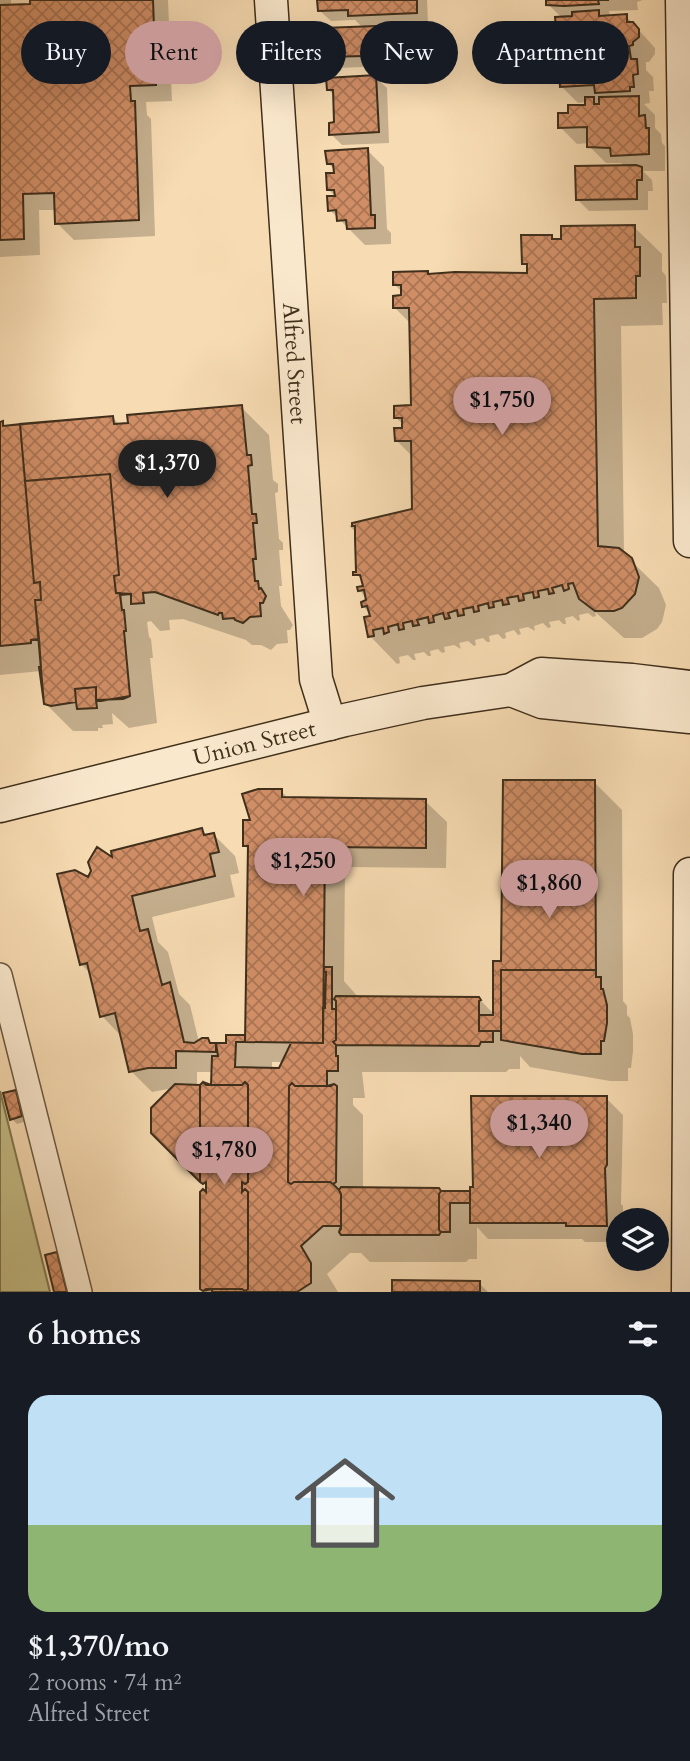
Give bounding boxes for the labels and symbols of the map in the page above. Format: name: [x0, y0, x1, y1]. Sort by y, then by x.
street label: Alfred Street: [276, 301, 315, 425]
pin: $1,750: [445, 378, 559, 437]
pin: $1,370: [110, 440, 224, 500]
street label: Union Street: [190, 712, 319, 773]
pin: $1,250: [246, 838, 360, 898]
pin: $1,860: [492, 860, 606, 920]
pin: $1,340: [482, 1100, 596, 1160]
pin: $1,780: [167, 1128, 281, 1187]

